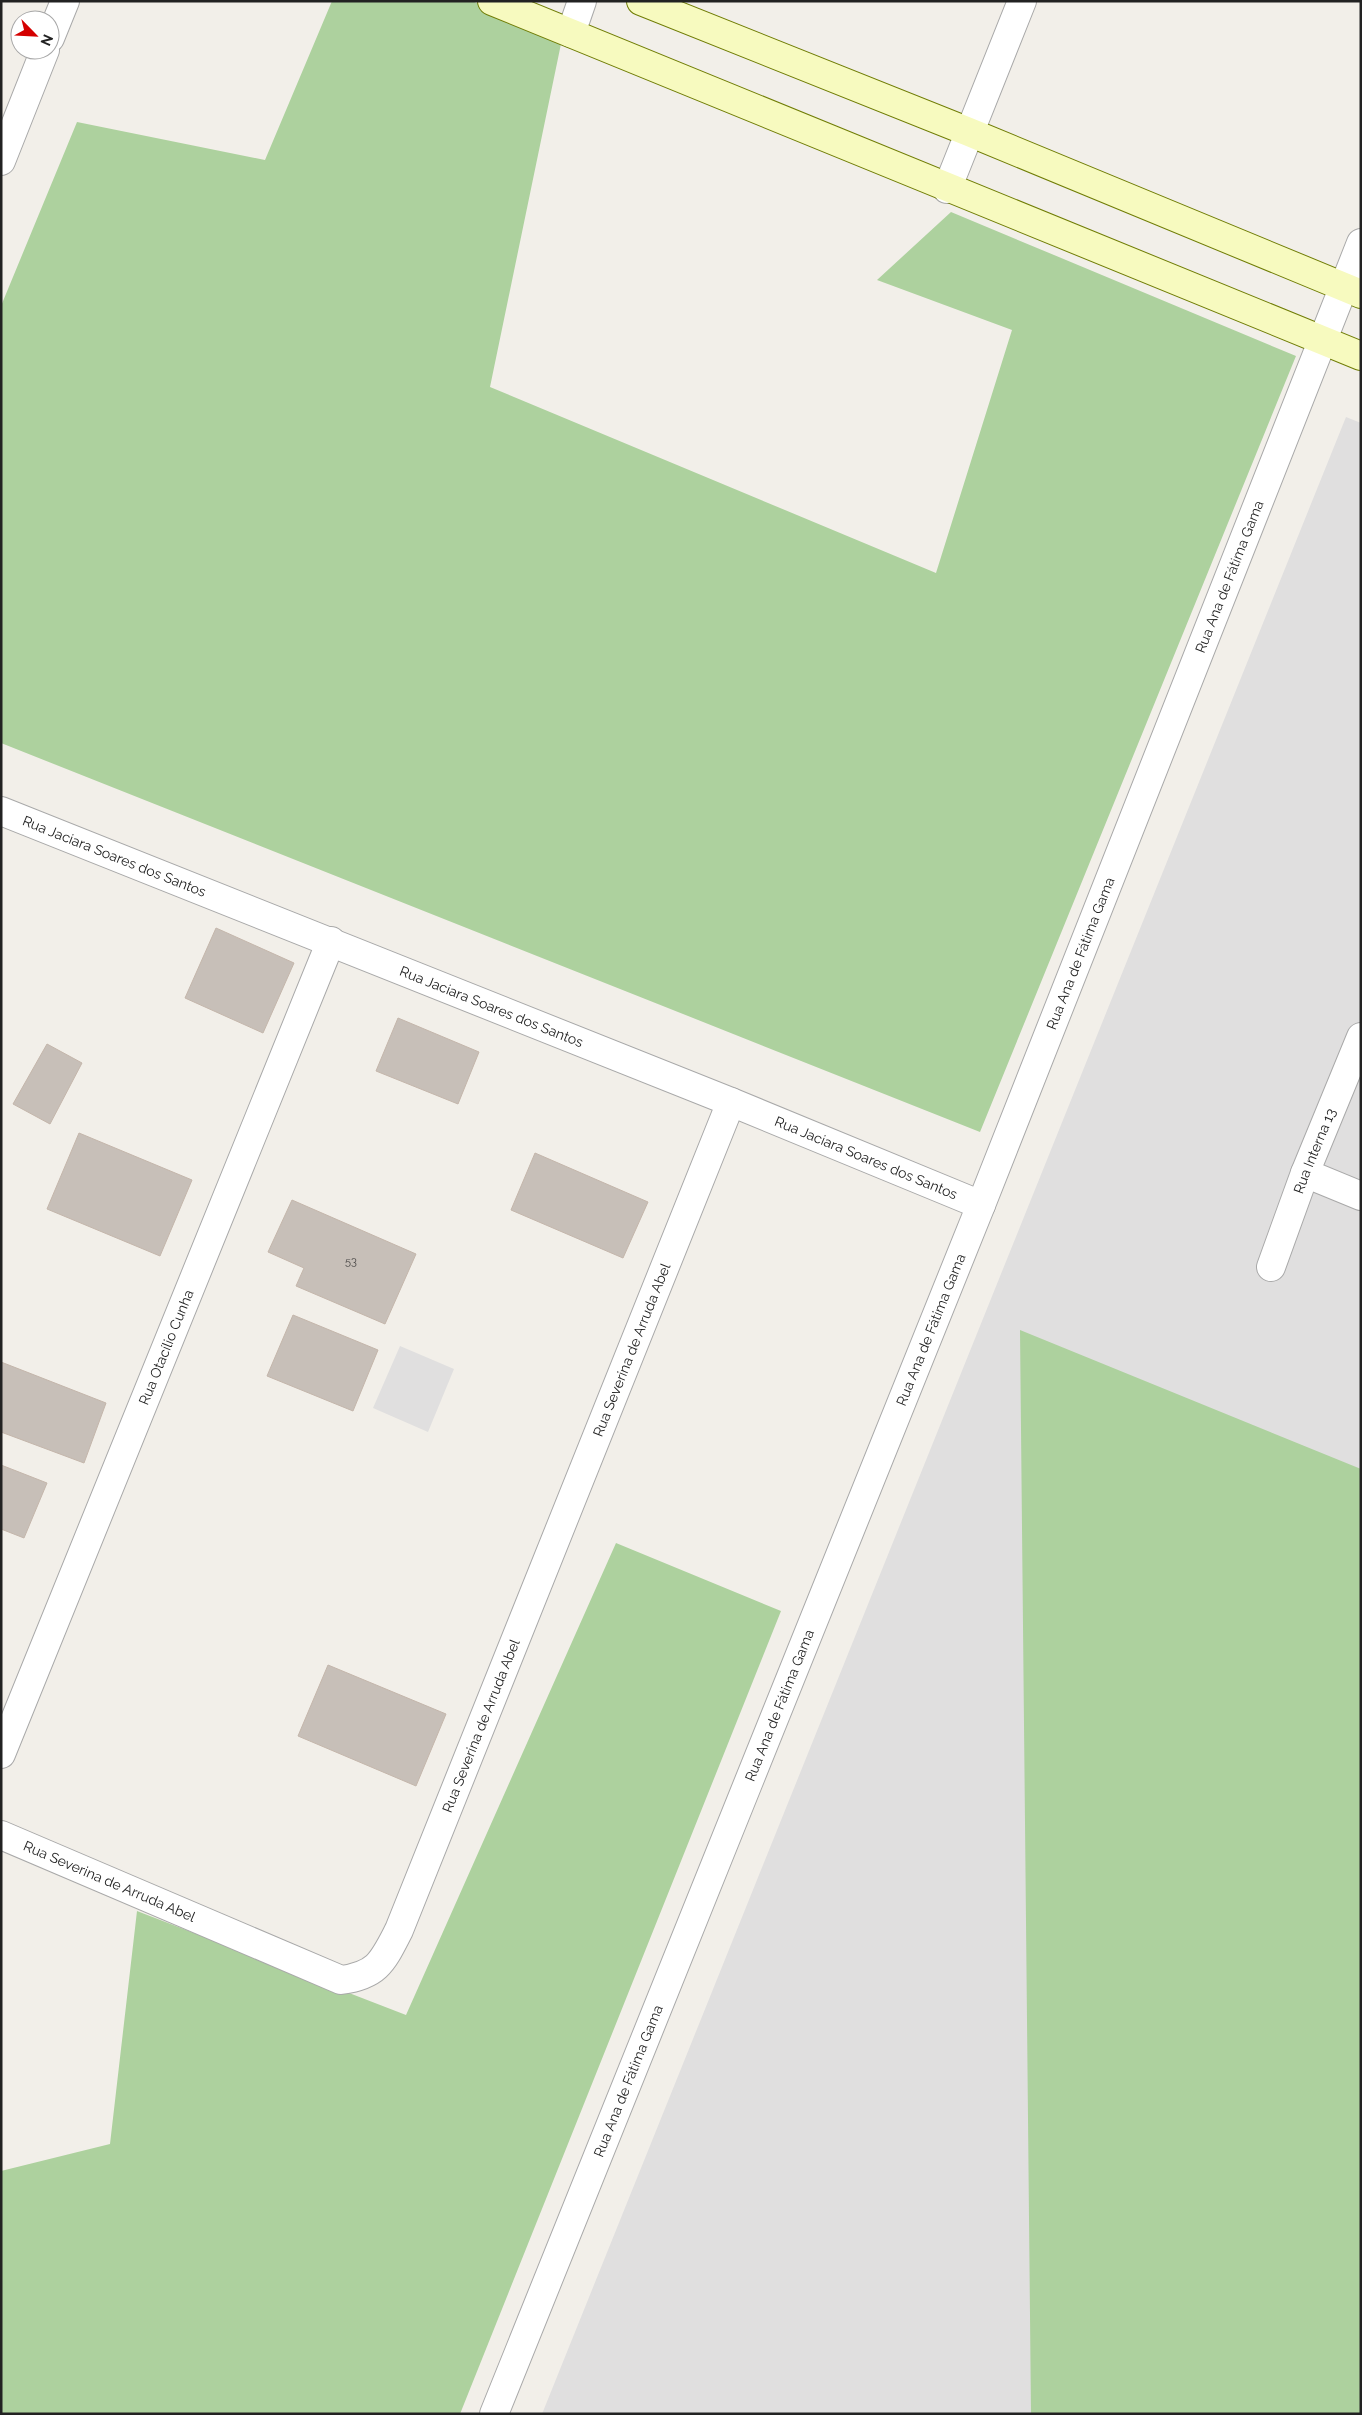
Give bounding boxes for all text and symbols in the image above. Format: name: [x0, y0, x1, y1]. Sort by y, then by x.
north arrow: [10, 10, 60, 60]
text: N: [37, 32, 56, 48]
street label: Rua Ana de Fátima Gama: [1192, 498, 1266, 655]
street label: Rua Jaciara Soares dos Santos: [20, 812, 209, 900]
street label: Rua Ana de Fátima Gama: [1043, 875, 1118, 1032]
street label: Rua Jaciara Soares dos Santos: [397, 963, 586, 1050]
street label: Rua Interna 13: [1290, 1106, 1339, 1196]
street label: Rua Jaciara Soares dos Santos: [772, 1113, 960, 1202]
street label: Rua Ana de Fátima Gama: [893, 1251, 969, 1408]
house number: 53: [345, 1255, 357, 1268]
street label: Rua Severina de Arruda Abel: [590, 1261, 674, 1439]
street label: Rua Otacílio Cunha: [136, 1287, 197, 1407]
street label: Rua Ana de Fátima Gama: [742, 1627, 817, 1784]
street label: Rua Severina de Arruda Abel: [439, 1637, 523, 1815]
street label: Rua Severina de Arruda Abel: [21, 1838, 198, 1925]
street label: Rua Ana de Fátima Gama: [590, 2003, 666, 2159]

